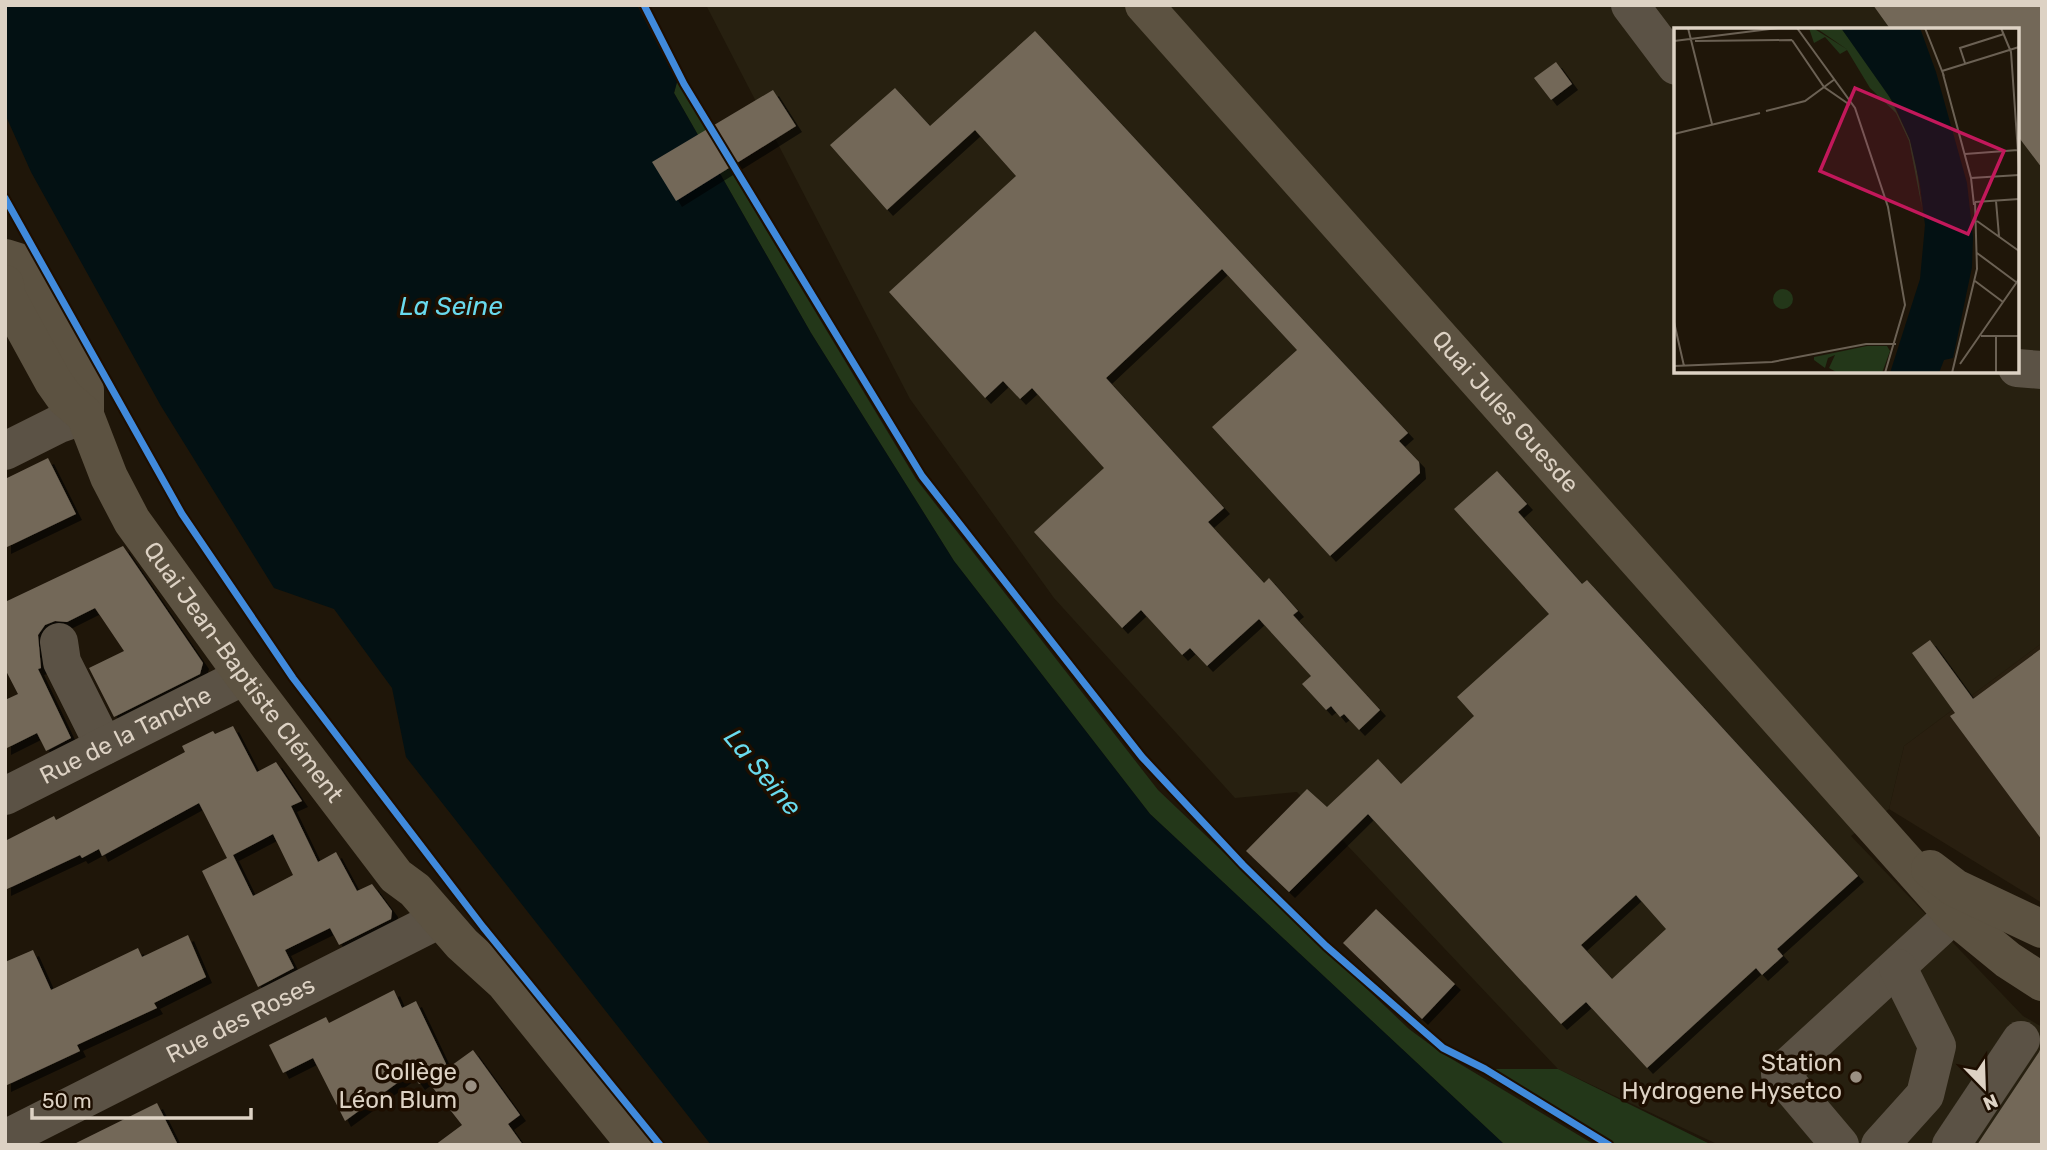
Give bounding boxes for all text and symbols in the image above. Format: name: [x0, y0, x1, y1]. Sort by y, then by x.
inset map: [1674, 28, 2019, 373]
water label: La Seine: [399, 291, 503, 322]
street label: Quai Jules Guesde: [1426, 325, 1585, 498]
street label: Quai Jean-Baptiste Clément: [138, 536, 349, 808]
street label: Rue de la Tanche: [35, 681, 216, 790]
water label: La Seine: [718, 723, 808, 822]
street label: Rue des Roses: [162, 971, 320, 1069]
place label: Station Hydrogene Hysetco: [1621, 1049, 1842, 1105]
north arrow: [1949, 1052, 2019, 1122]
place label: Collège Léon Blum: [338, 1058, 457, 1114]
marker: Station Hydrogene Hysetco: [1848, 1069, 1864, 1085]
scale bar: [32, 1076, 250, 1120]
marker: Collège Léon Blum: [463, 1078, 479, 1094]
text: 50 m: [42, 1088, 92, 1113]
text: N: [1980, 1089, 2001, 1115]

